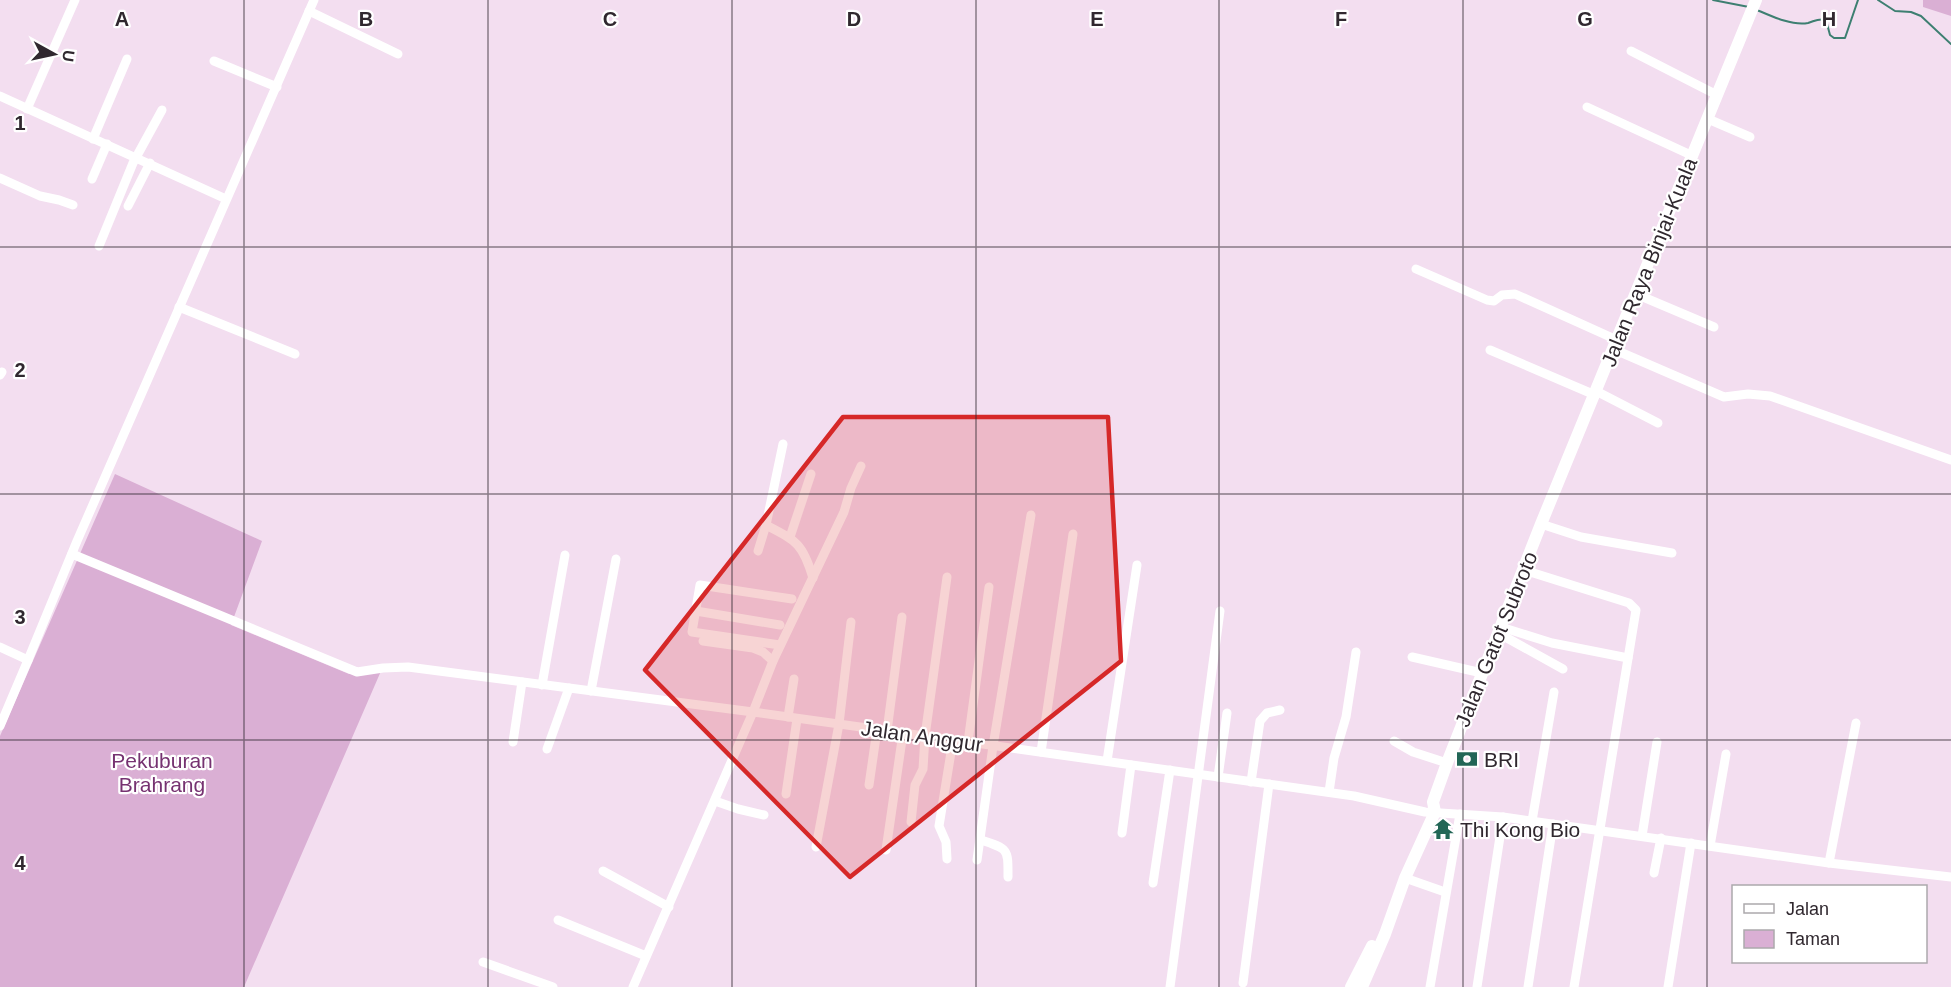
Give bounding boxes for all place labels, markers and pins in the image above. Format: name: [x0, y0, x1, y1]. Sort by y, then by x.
bank icon: BRI: [1455, 747, 1479, 771]
place label: BRI: [1484, 748, 1519, 771]
temple icon: Thi Kong Bio: [1431, 817, 1455, 841]
place label: Thi Kong Bio: [1460, 818, 1580, 841]

